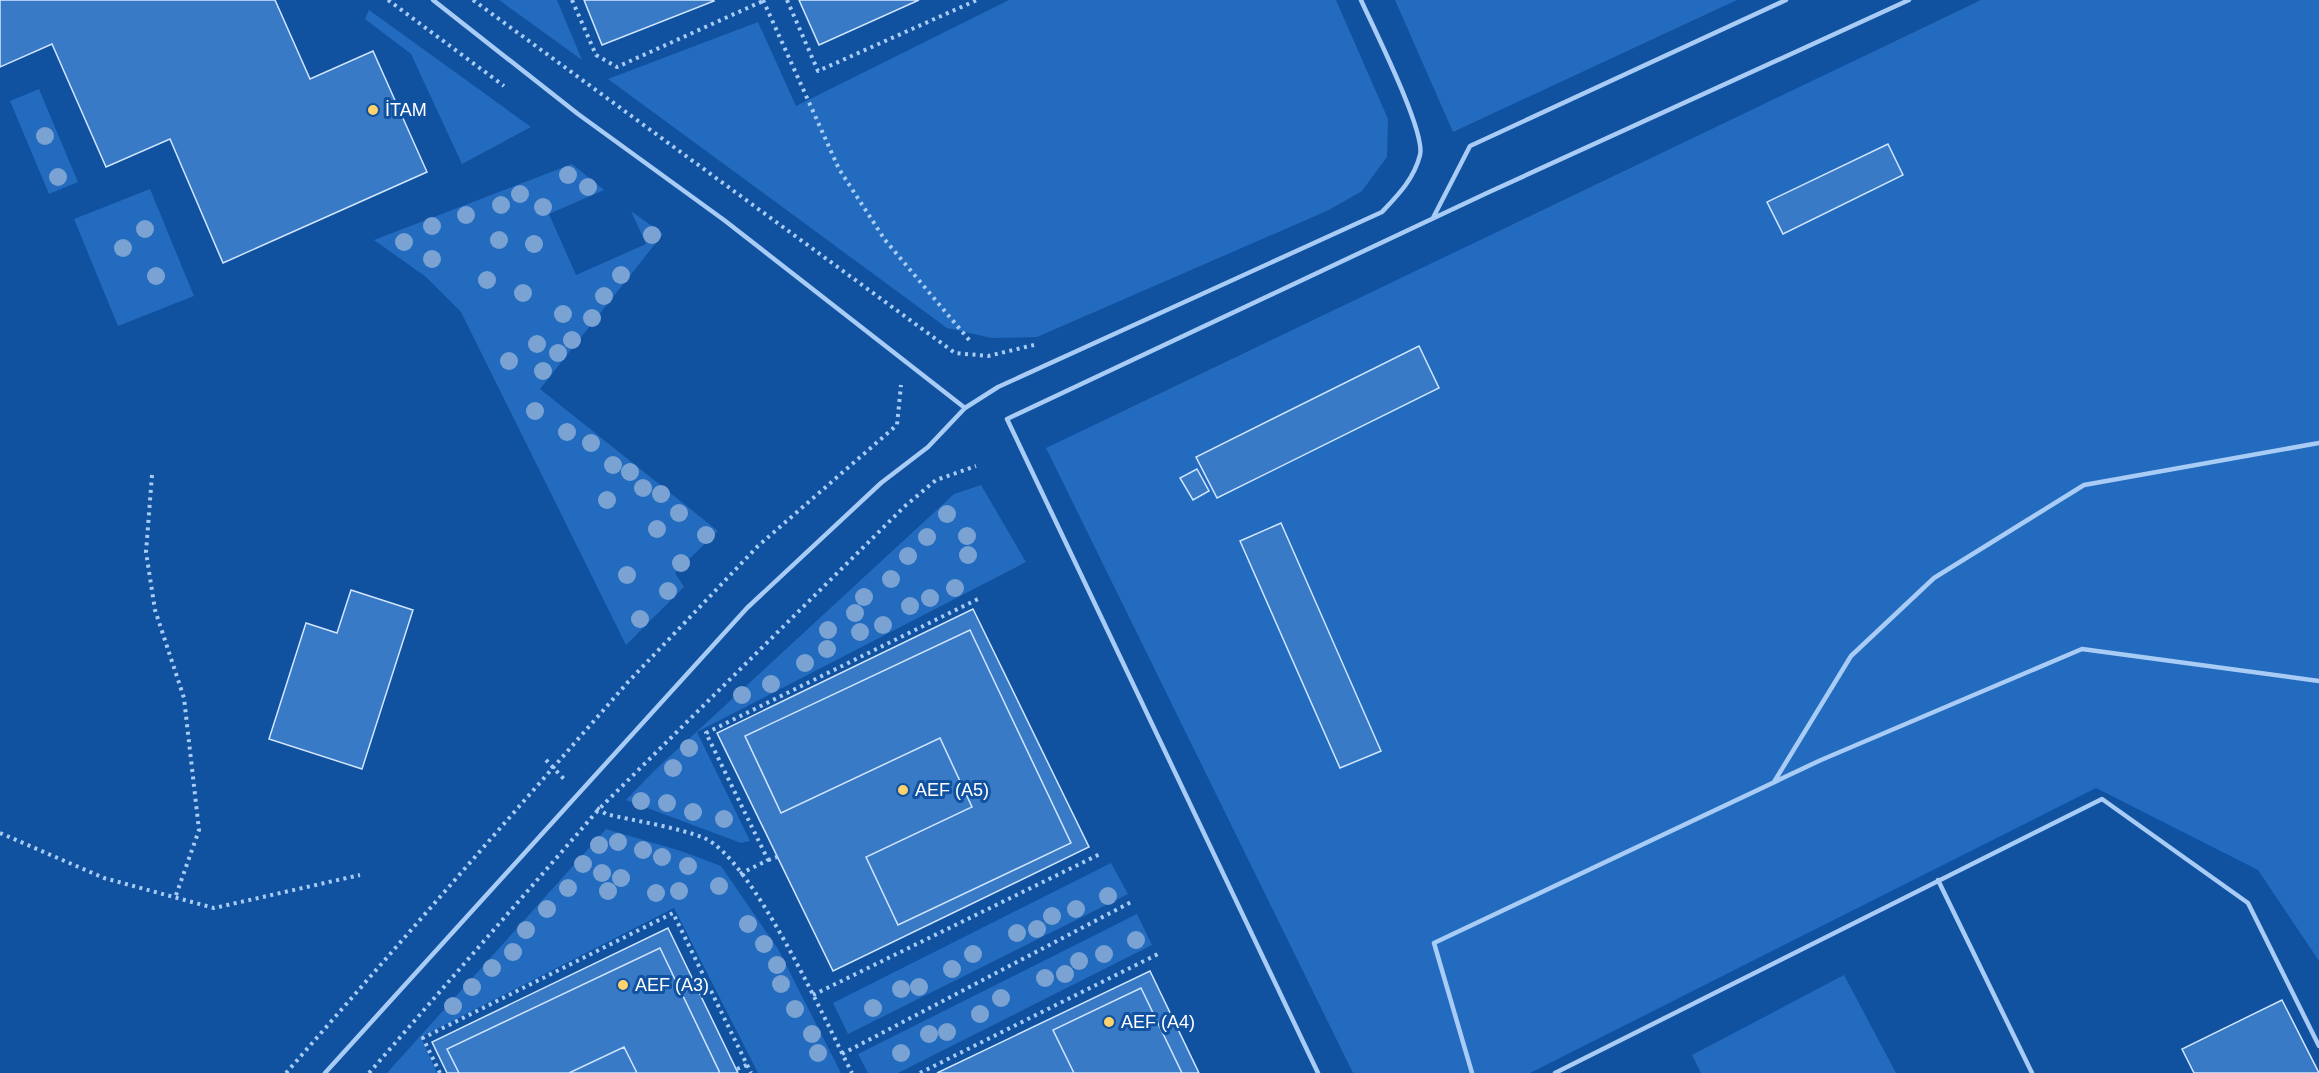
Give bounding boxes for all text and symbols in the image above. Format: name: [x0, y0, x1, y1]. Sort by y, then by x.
place label: İTAM: [385, 100, 427, 120]
marker: İTAM: [366, 103, 380, 117]
place label: AEF (A5): [915, 780, 989, 800]
marker: AEF (A5): [896, 783, 910, 797]
place label: AEF (A3): [635, 975, 709, 995]
marker: AEF (A3): [616, 978, 630, 992]
place label: AEF (A4): [1121, 1012, 1195, 1032]
marker: AEF (A4): [1102, 1015, 1116, 1029]

